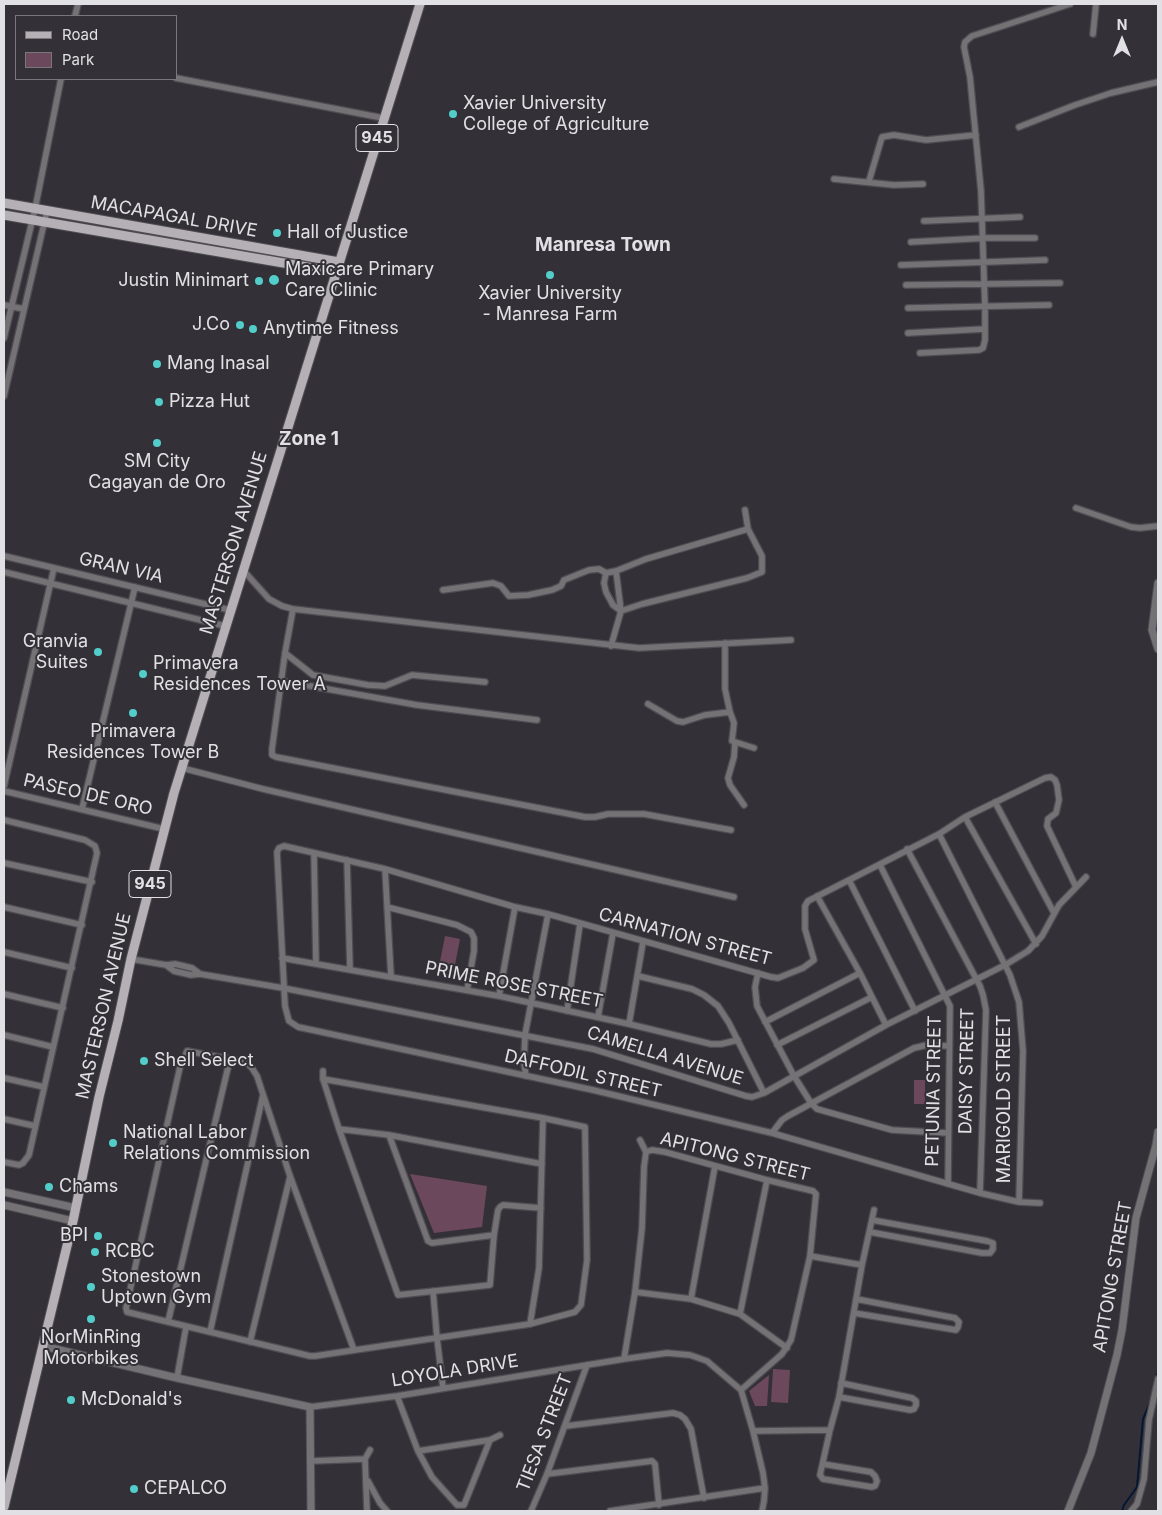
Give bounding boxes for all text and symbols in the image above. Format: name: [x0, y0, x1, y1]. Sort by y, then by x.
legend: [15, 15, 178, 80]
north arrow: [1097, 15, 1147, 65]
text: N: [1117, 16, 1127, 33]
text: Road: [62, 25, 98, 44]
text: Park: [62, 50, 94, 69]
place label: Xavier University College of Agriculture: [463, 93, 649, 136]
marker: Xavier University College of Agriculture: [447, 108, 459, 120]
road number: 945: [356, 125, 398, 152]
street label: MACAPAGAL DRIVE: [89, 192, 259, 242]
place label: Hall of Justice: [287, 222, 408, 244]
marker: Hall of Justice: [271, 227, 283, 239]
district label: Manresa Town: [535, 234, 671, 256]
place label: Maxicare Primary Care Clinic: [285, 259, 434, 302]
marker: Xavier University - Manresa Farm: [544, 269, 556, 281]
place label: Justin Minimart: [118, 270, 249, 292]
marker: Maxicare Primary Care Clinic: [267, 273, 281, 287]
marker: Justin Minimart: [253, 275, 265, 287]
place label: Xavier University - Manresa Farm: [478, 283, 622, 326]
place label: J.Co: [192, 314, 230, 336]
place label: Anytime Fitness: [263, 318, 399, 340]
marker: J.Co: [234, 319, 246, 331]
marker: Anytime Fitness: [247, 323, 259, 335]
place label: Mang Inasal: [167, 353, 270, 375]
marker: Mang Inasal: [151, 358, 163, 370]
place label: Pizza Hut: [169, 391, 250, 413]
marker: Pizza Hut: [153, 396, 165, 408]
district label: Zone 1: [279, 428, 339, 450]
marker: SM City Cagayan de Oro: [151, 437, 163, 449]
street label: MASTERSON AVENUE: [196, 449, 272, 637]
place label: SM City Cagayan de Oro: [88, 451, 226, 494]
street label: GRAN VIA: [77, 548, 165, 588]
place label: Granvia Suites: [23, 631, 88, 674]
marker: Granvia Suites: [92, 646, 104, 658]
place label: Primavera Residences Tower A: [153, 653, 326, 696]
marker: Primavera Residences Tower A: [137, 668, 149, 680]
marker: Primavera Residences Tower B: [127, 707, 139, 719]
place label: Primavera Residences Tower B: [47, 721, 219, 764]
street label: PASEO DE ORO: [21, 770, 155, 820]
road number: 945: [129, 871, 171, 898]
street label: CARNATION STREET: [596, 904, 774, 970]
street label: MASTERSON AVENUE: [72, 911, 136, 1101]
street label: PRIME ROSE STREET: [423, 957, 605, 1013]
street label: DAISY STREET: [955, 1008, 979, 1134]
street label: PETUNIA STREET: [922, 1015, 946, 1167]
street label: MARIGOLD STREET: [994, 1015, 1016, 1183]
street label: CAMELLA AVENUE: [584, 1022, 746, 1090]
street label: DAFFODIL STREET: [502, 1045, 664, 1103]
place label: Shell Select: [154, 1050, 254, 1072]
marker: Shell Select: [138, 1055, 150, 1067]
place label: National Labor Relations Commission: [123, 1122, 310, 1164]
street label: APITONG STREET: [658, 1128, 812, 1186]
marker: National Labor Relations Commission: [107, 1137, 119, 1149]
place label: Chams: [59, 1176, 118, 1198]
marker: Chams: [43, 1181, 55, 1193]
street label: APITONG STREET: [1089, 1199, 1137, 1355]
place label: BPI: [60, 1225, 88, 1247]
marker: BPI: [92, 1230, 104, 1242]
place label: RCBC: [105, 1241, 155, 1263]
marker: RCBC: [89, 1246, 101, 1258]
place label: Stonestown Uptown Gym: [101, 1266, 211, 1308]
marker: Stonestown Uptown Gym: [85, 1281, 97, 1293]
marker: NorMinRing Motorbikes: [85, 1313, 97, 1325]
place label: NorMinRing Motorbikes: [41, 1327, 141, 1370]
street label: LOYOLA DRIVE: [390, 1350, 520, 1392]
street label: TIESA STREET: [513, 1371, 577, 1495]
place label: McDonald's: [81, 1389, 182, 1411]
marker: McDonald's: [65, 1394, 77, 1406]
place label: CEPALCO: [144, 1478, 227, 1500]
marker: CEPALCO: [128, 1483, 140, 1495]

